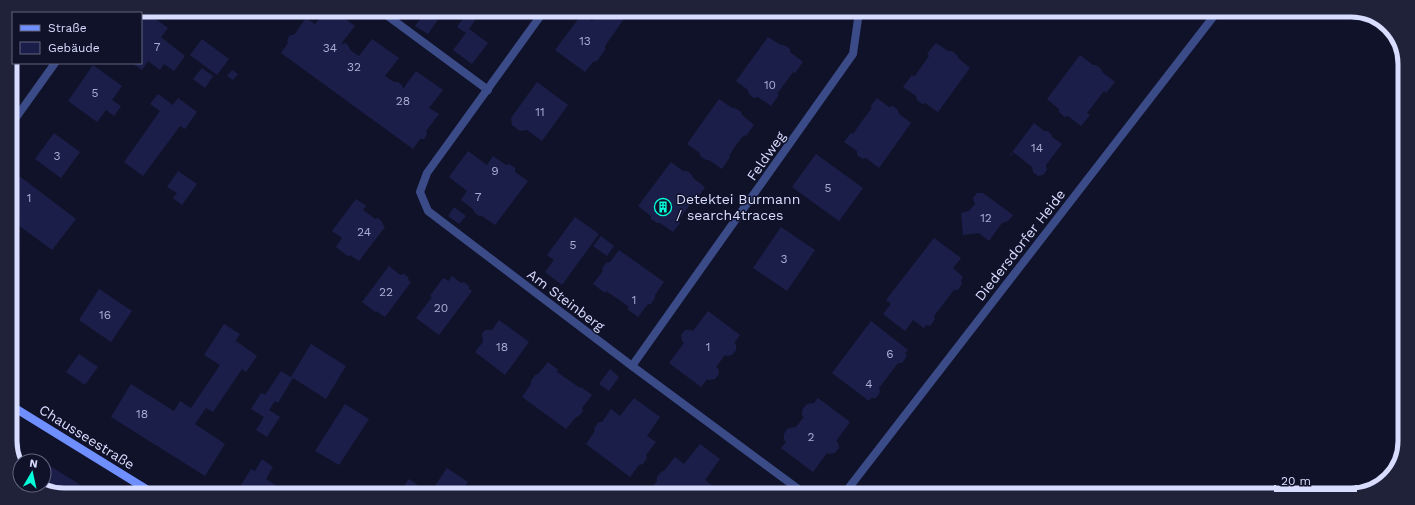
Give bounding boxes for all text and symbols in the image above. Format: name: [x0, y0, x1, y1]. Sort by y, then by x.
legend: [12, 12, 142, 64]
text: Straße: [48, 21, 87, 35]
house number: 13: [579, 34, 591, 48]
house number: 7: [154, 40, 161, 54]
text: Gebäude: [48, 41, 100, 55]
house number: 34: [323, 41, 337, 55]
house number: 32: [347, 60, 361, 74]
house number: 10: [764, 78, 776, 92]
house number: 5: [92, 86, 99, 100]
house number: 28: [396, 94, 410, 108]
house number: 11: [535, 105, 545, 119]
street label: Feldweg: [743, 128, 789, 183]
house number: 14: [1031, 141, 1043, 155]
house number: 3: [54, 149, 61, 163]
house number: 9: [491, 164, 499, 178]
house number: 5: [825, 181, 832, 195]
street label: Diedersdorfer Heide: [972, 186, 1068, 304]
house number: 7: [475, 190, 482, 204]
house number: 1: [27, 191, 31, 205]
place label: Detektei Burmann / search4traces: [676, 191, 800, 223]
building icon: Detektei Burmann / search4traces: [653, 197, 673, 217]
house number: 12: [980, 211, 992, 225]
house number: 24: [357, 225, 371, 239]
house number: 5: [570, 238, 577, 252]
house number: 3: [781, 252, 788, 266]
street label: Am Steinberg: [524, 266, 608, 334]
house number: 22: [379, 285, 393, 299]
house number: 1: [632, 293, 636, 307]
house number: 20: [434, 301, 448, 315]
house number: 16: [99, 308, 111, 322]
house number: 18: [496, 340, 508, 354]
house number: 1: [706, 340, 710, 354]
house number: 6: [886, 347, 894, 361]
house number: 4: [865, 377, 873, 391]
street label: Chausseestraße: [36, 401, 138, 473]
house number: 18: [136, 407, 148, 421]
house number: 2: [808, 430, 815, 444]
north arrow: [12, 453, 52, 493]
text: N: [28, 457, 39, 471]
scale bar: [1275, 467, 1356, 493]
text: 20 m: [1281, 474, 1311, 488]

